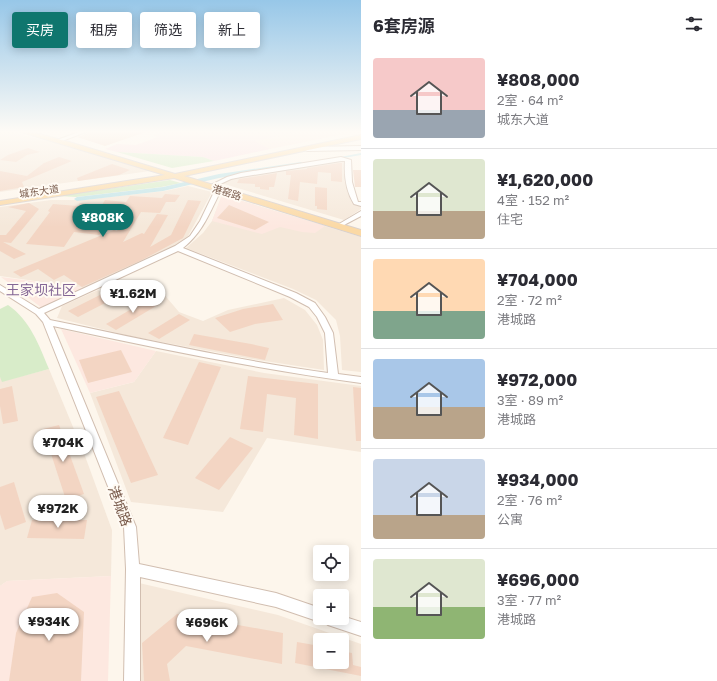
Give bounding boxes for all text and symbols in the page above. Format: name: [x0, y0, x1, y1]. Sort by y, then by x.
chip: 买房: [12, 12, 68, 48]
chip: 租房: [76, 12, 132, 48]
chip: 筛选: [140, 12, 196, 48]
chip: 新上: [204, 12, 260, 48]
icon: filters: [683, 13, 705, 35]
text: 6套房源: [373, 15, 435, 36]
text: ¥808,000: [497, 69, 580, 90]
icon: home: [405, 74, 453, 122]
text: 2室 · 64 m²: [497, 92, 563, 108]
text: 城东大道: [497, 111, 549, 127]
text: ¥1,620,000: [497, 169, 593, 190]
icon: home: [405, 175, 453, 223]
street label: 城东大道: [18, 182, 60, 200]
street label: 港窑路: [211, 182, 243, 202]
text: 4室 · 152 m²: [497, 192, 569, 208]
pin: ¥808K: [75, 204, 131, 238]
text: ¥808K: [81, 209, 125, 225]
text: 住宅: [497, 211, 523, 227]
text: ¥704,000: [497, 269, 578, 290]
icon: home: [405, 275, 453, 323]
pin: ¥1.62M: [100, 280, 166, 314]
district label: 王家坝社区: [6, 281, 76, 298]
text: ¥1.62M: [109, 285, 157, 301]
text: 2室 · 72 m²: [497, 292, 562, 308]
text: 港城路: [497, 311, 536, 327]
text: ¥972,000: [497, 369, 577, 390]
icon: home: [405, 375, 453, 423]
text: 3室 · 89 m²: [497, 392, 563, 408]
text: 港城路: [497, 411, 536, 427]
pin: ¥704K: [35, 429, 91, 463]
text: ¥704K: [42, 434, 84, 450]
text: ¥934,000: [497, 469, 579, 490]
icon: home: [405, 475, 453, 523]
street label: 港城路: [105, 483, 136, 528]
text: 2室 · 76 m²: [497, 492, 562, 508]
pin: ¥972K: [30, 495, 86, 529]
text: ¥972K: [37, 500, 79, 516]
text: 公寓: [497, 511, 523, 527]
map controls: [313, 545, 349, 669]
button: locate: [313, 545, 349, 581]
text: ¥696,000: [497, 569, 579, 590]
icon: home: [405, 575, 453, 623]
button: +: [313, 589, 349, 625]
text: 3室 · 77 m²: [497, 592, 561, 608]
pin: ¥934K: [21, 608, 77, 642]
pin: ¥696K: [179, 609, 235, 643]
text: 港城路: [497, 611, 536, 627]
text: ¥934K: [28, 613, 70, 629]
text: ¥696K: [186, 614, 228, 630]
button: −: [313, 633, 349, 669]

